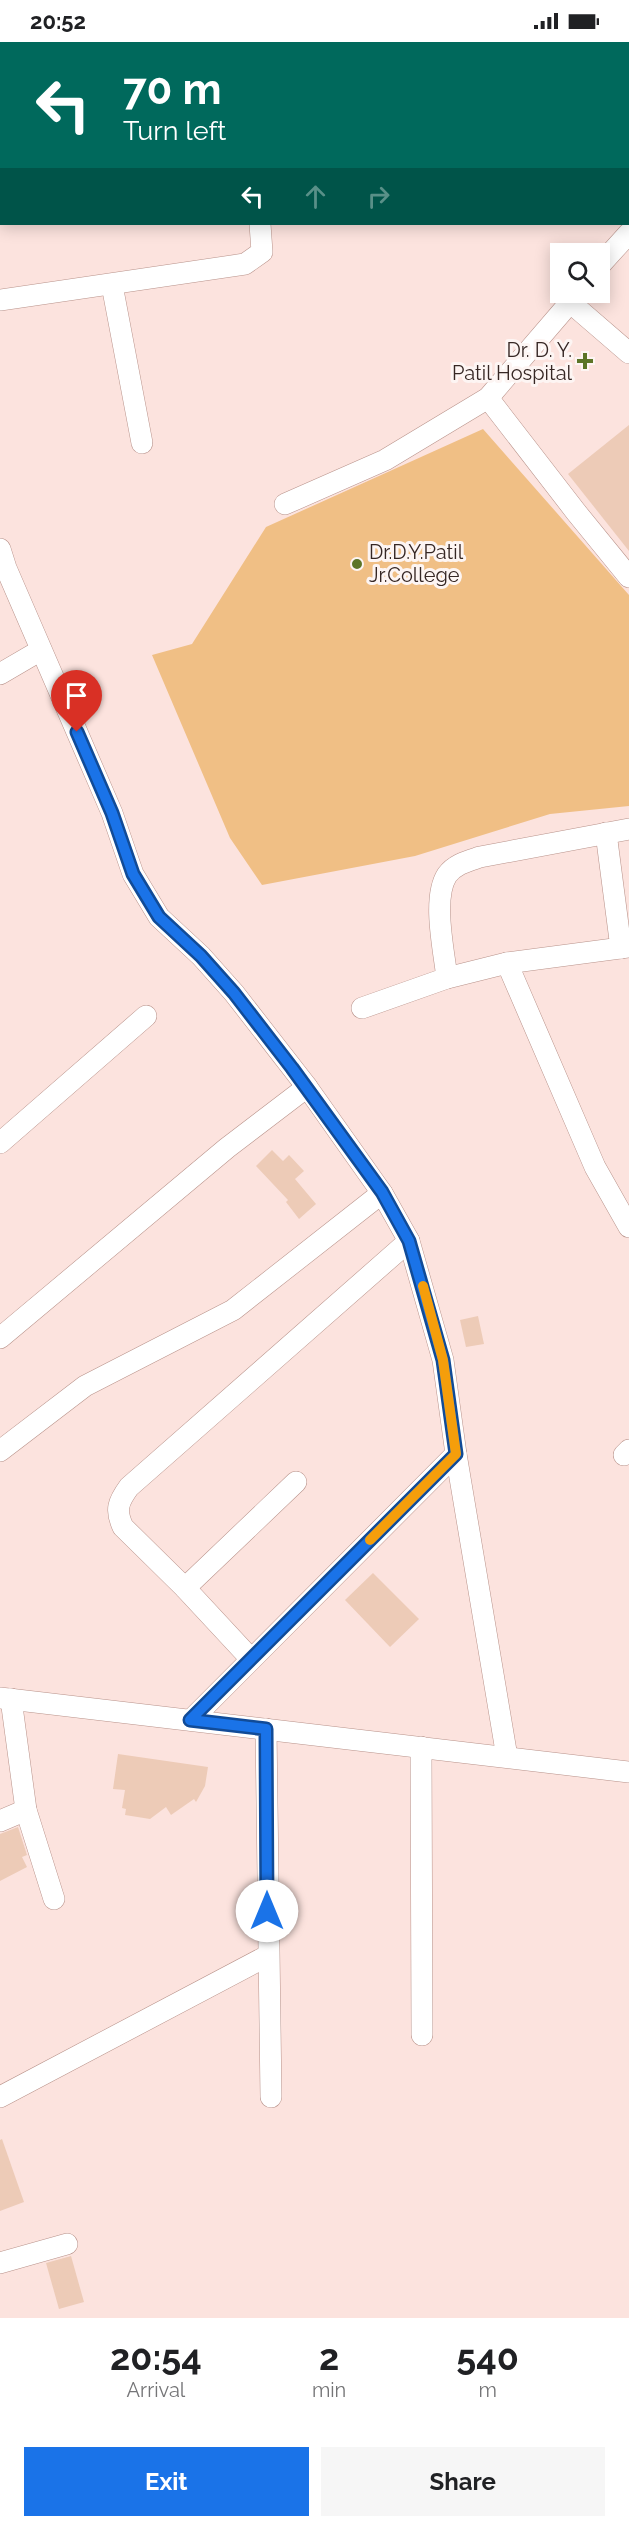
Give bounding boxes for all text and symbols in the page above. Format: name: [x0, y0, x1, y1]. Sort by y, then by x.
text: 20:52: [30, 8, 86, 34]
text: 70 m: [123, 65, 222, 114]
icon: left: [24, 66, 102, 144]
text: Turn left: [123, 115, 226, 146]
icon: left: [236, 180, 269, 213]
icon: ahead: [299, 180, 332, 213]
icon: right: [362, 180, 395, 213]
map controls: [550, 243, 610, 303]
button: search: [550, 243, 610, 303]
place label: Dr. D. Y. Patil Hospital: [452, 338, 573, 385]
marker: Dr. D. Y. Patil Hospital: [576, 352, 594, 370]
place label: Dr.D.Y.Patil Jr.College: [369, 540, 464, 587]
marker: Dr.D.Y.Patil Jr.College: [350, 557, 364, 571]
pin: [51, 670, 102, 732]
icon: arrive: [60, 679, 93, 712]
position arrow: [235, 1879, 299, 1943]
text: 20:54: [110, 2336, 202, 2378]
text: 2: [319, 2336, 339, 2378]
text: 540: [456, 2336, 519, 2378]
text: Arrival: [127, 2378, 185, 2402]
text: min: [312, 2378, 346, 2402]
text: m: [478, 2378, 497, 2402]
button: Exit: [24, 2447, 309, 2516]
button: Share: [321, 2447, 605, 2516]

